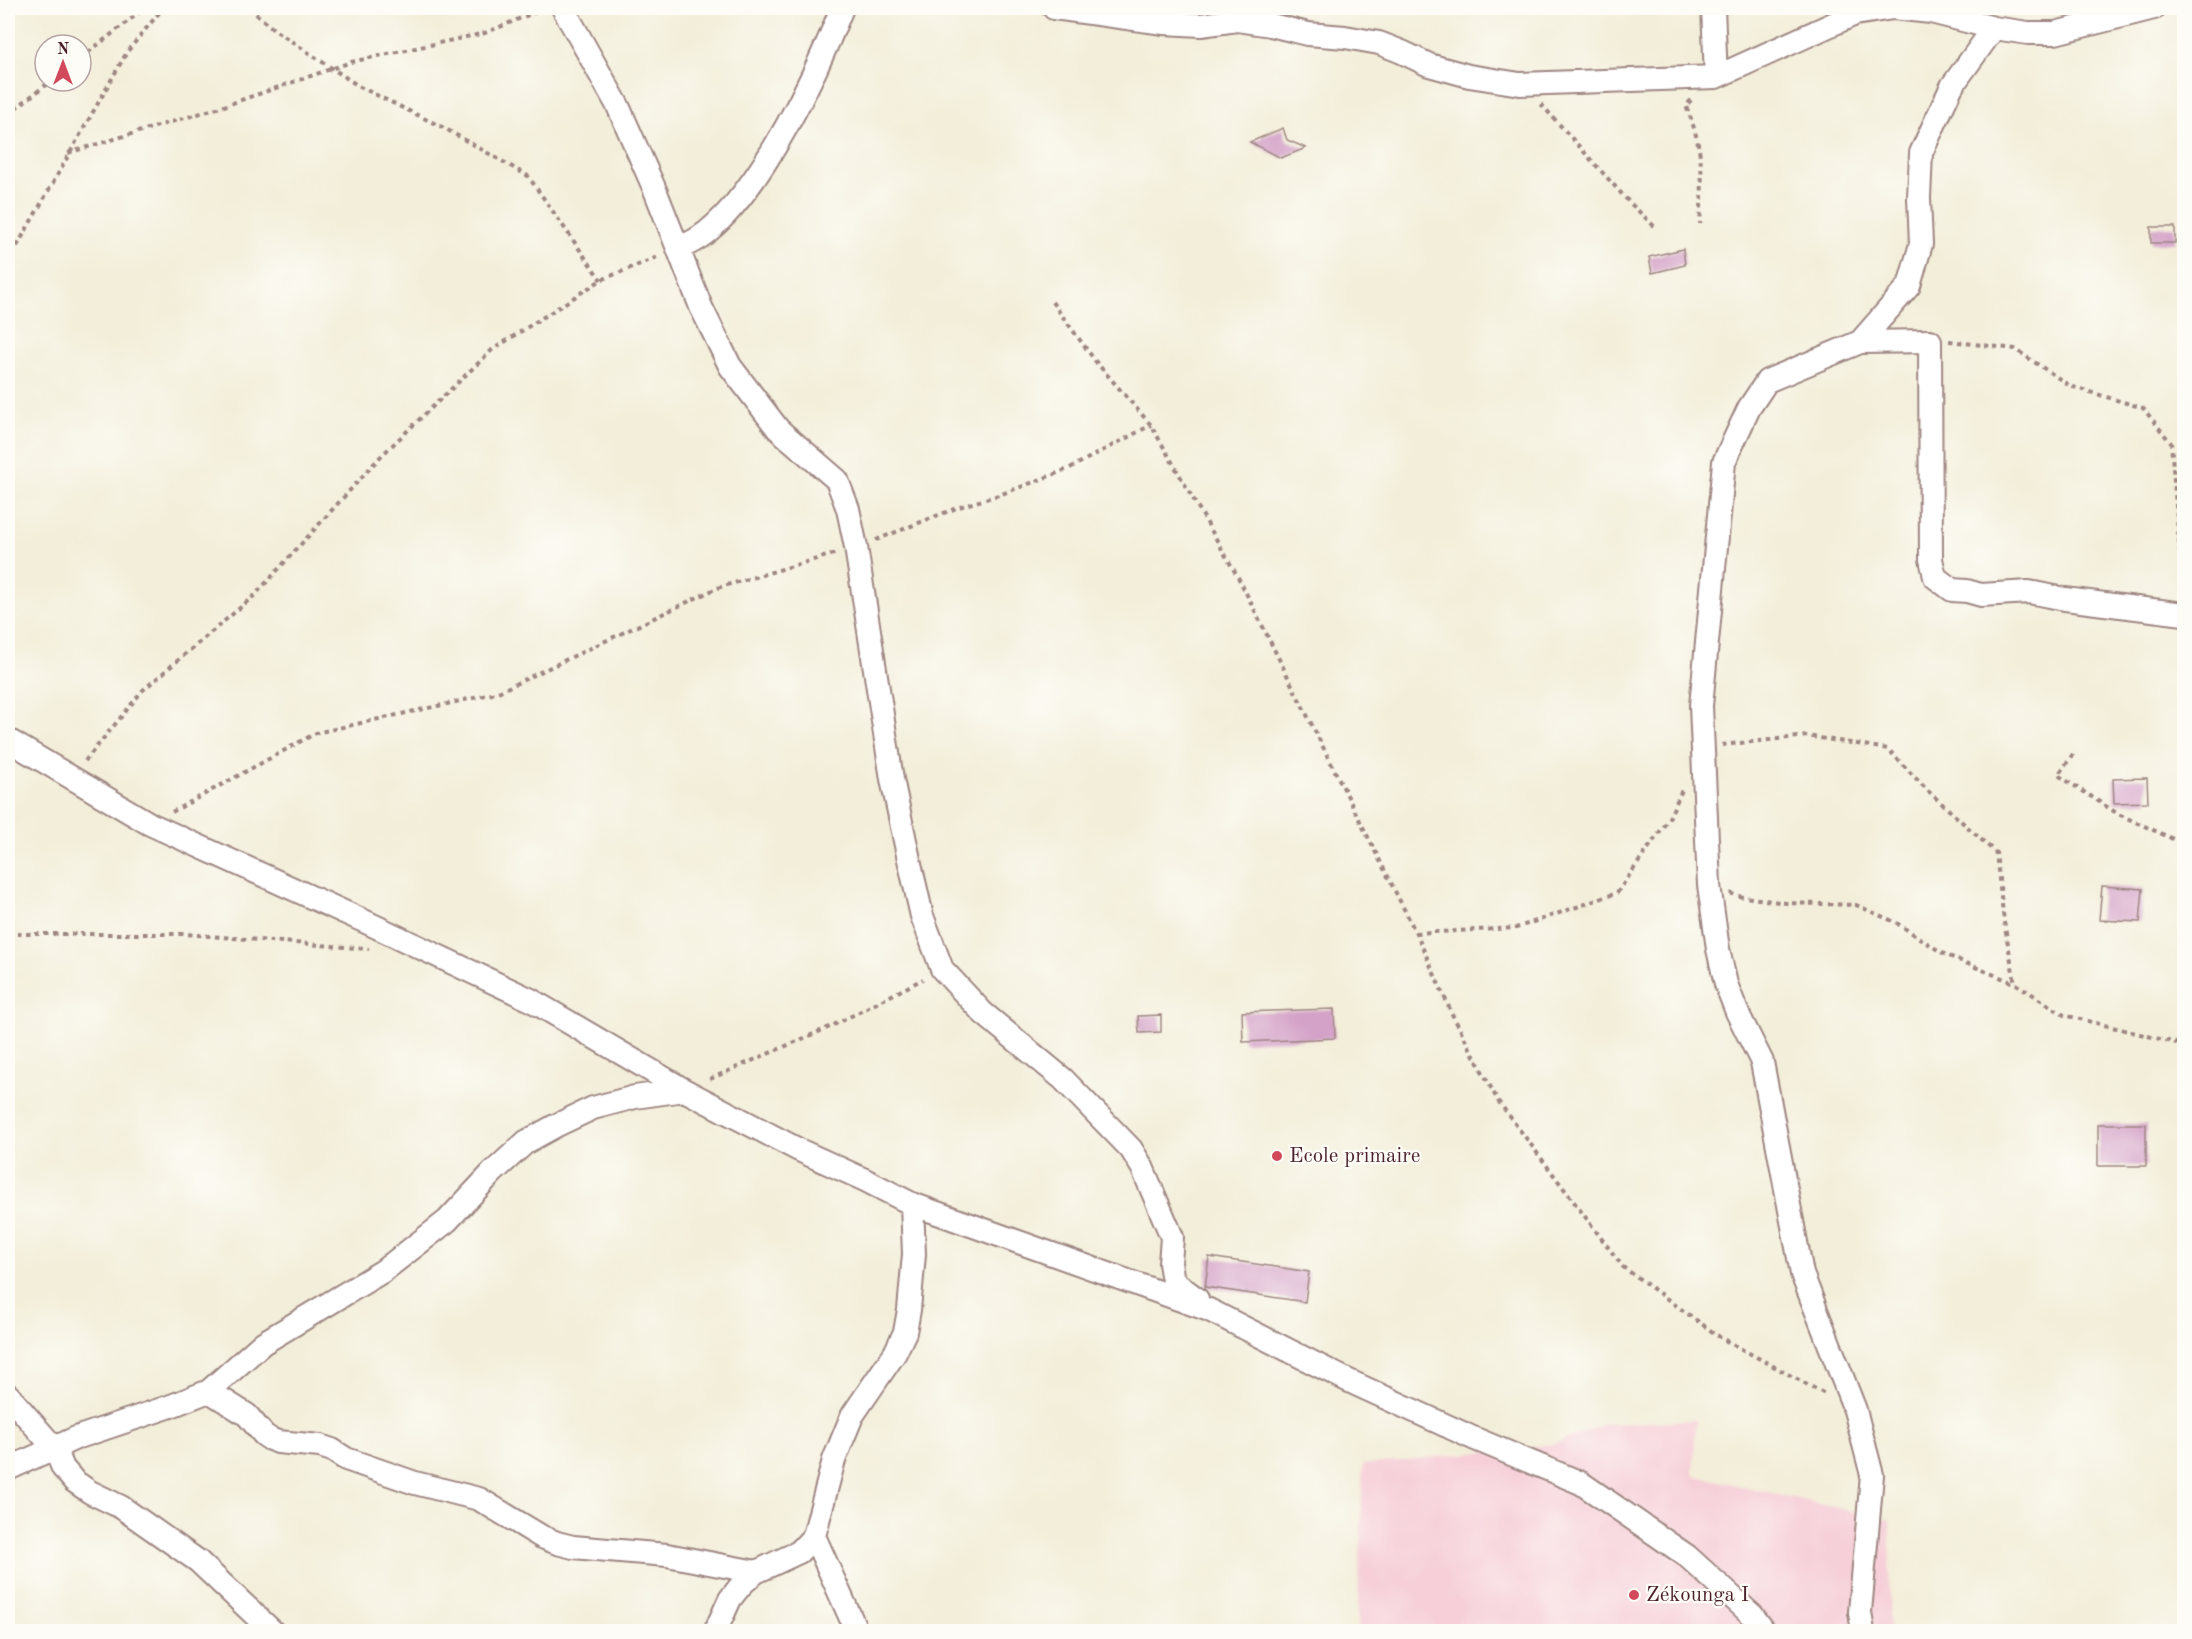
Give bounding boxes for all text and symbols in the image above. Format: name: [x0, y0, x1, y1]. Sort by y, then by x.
north arrow: [33, 33, 93, 93]
text: N: [57, 42, 70, 58]
place label: Ecole primaire: [1289, 1146, 1420, 1167]
marker: Ecole primaire: [1270, 1149, 1284, 1163]
place label: Zékounga I: [1646, 1585, 1749, 1606]
marker: Zékounga I: [1627, 1588, 1641, 1602]

